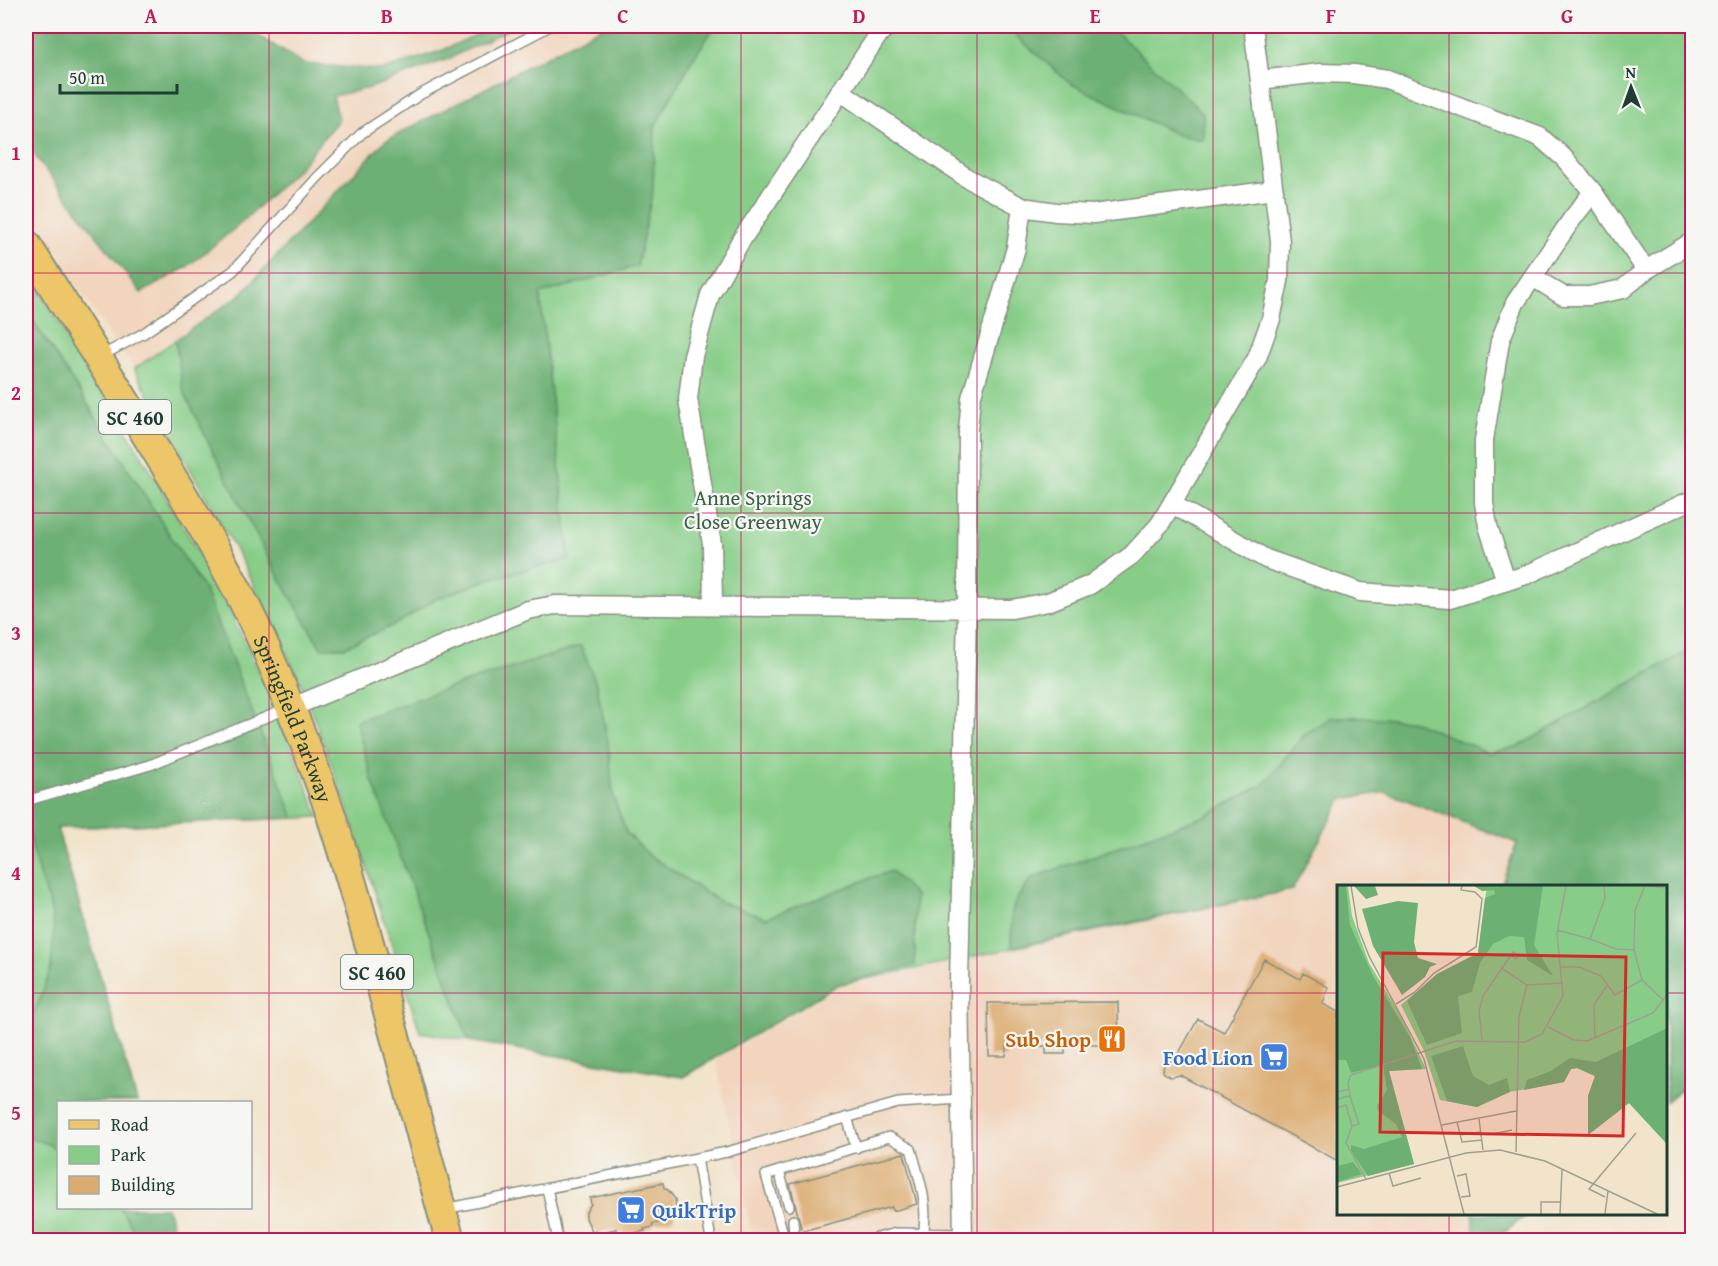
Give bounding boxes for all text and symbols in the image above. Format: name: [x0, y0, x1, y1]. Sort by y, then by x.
text: A: [145, 1, 158, 30]
text: B: [381, 1, 393, 30]
text: C: [617, 1, 629, 30]
text: D: [852, 1, 866, 30]
text: E: [1090, 1, 1101, 30]
text: F: [1326, 1, 1336, 30]
text: G: [1561, 1, 1573, 30]
scale bar: [60, 57, 177, 95]
north arrow: [1601, 57, 1661, 117]
text: N: [1625, 60, 1637, 84]
text: 50 m: [69, 64, 105, 91]
text: 1: [11, 138, 21, 167]
text: 2: [11, 378, 21, 407]
road number: SC 460: [99, 400, 171, 434]
park label: Anne Springs Close Greenway: [684, 482, 823, 537]
text: 3: [11, 618, 21, 647]
street label: Springfield Parkway: [246, 630, 341, 807]
text: 4: [11, 858, 21, 887]
inset map: [1337, 885, 1667, 1215]
road number: SC 460: [341, 955, 413, 989]
restaurant icon: Sub Shop: [1096, 1023, 1128, 1055]
place label: Sub Shop: [1005, 1024, 1091, 1055]
supermarket icon: Food Lion: [1258, 1041, 1290, 1073]
place label: Food Lion: [1163, 1042, 1254, 1073]
text: 5: [11, 1098, 21, 1127]
legend: [57, 1101, 252, 1209]
text: Road: [111, 1111, 149, 1138]
text: Park: [111, 1141, 147, 1168]
text: Building: [111, 1171, 175, 1198]
supermarket icon: QuikTrip: [615, 1194, 647, 1226]
place label: QuikTrip: [652, 1195, 736, 1226]

